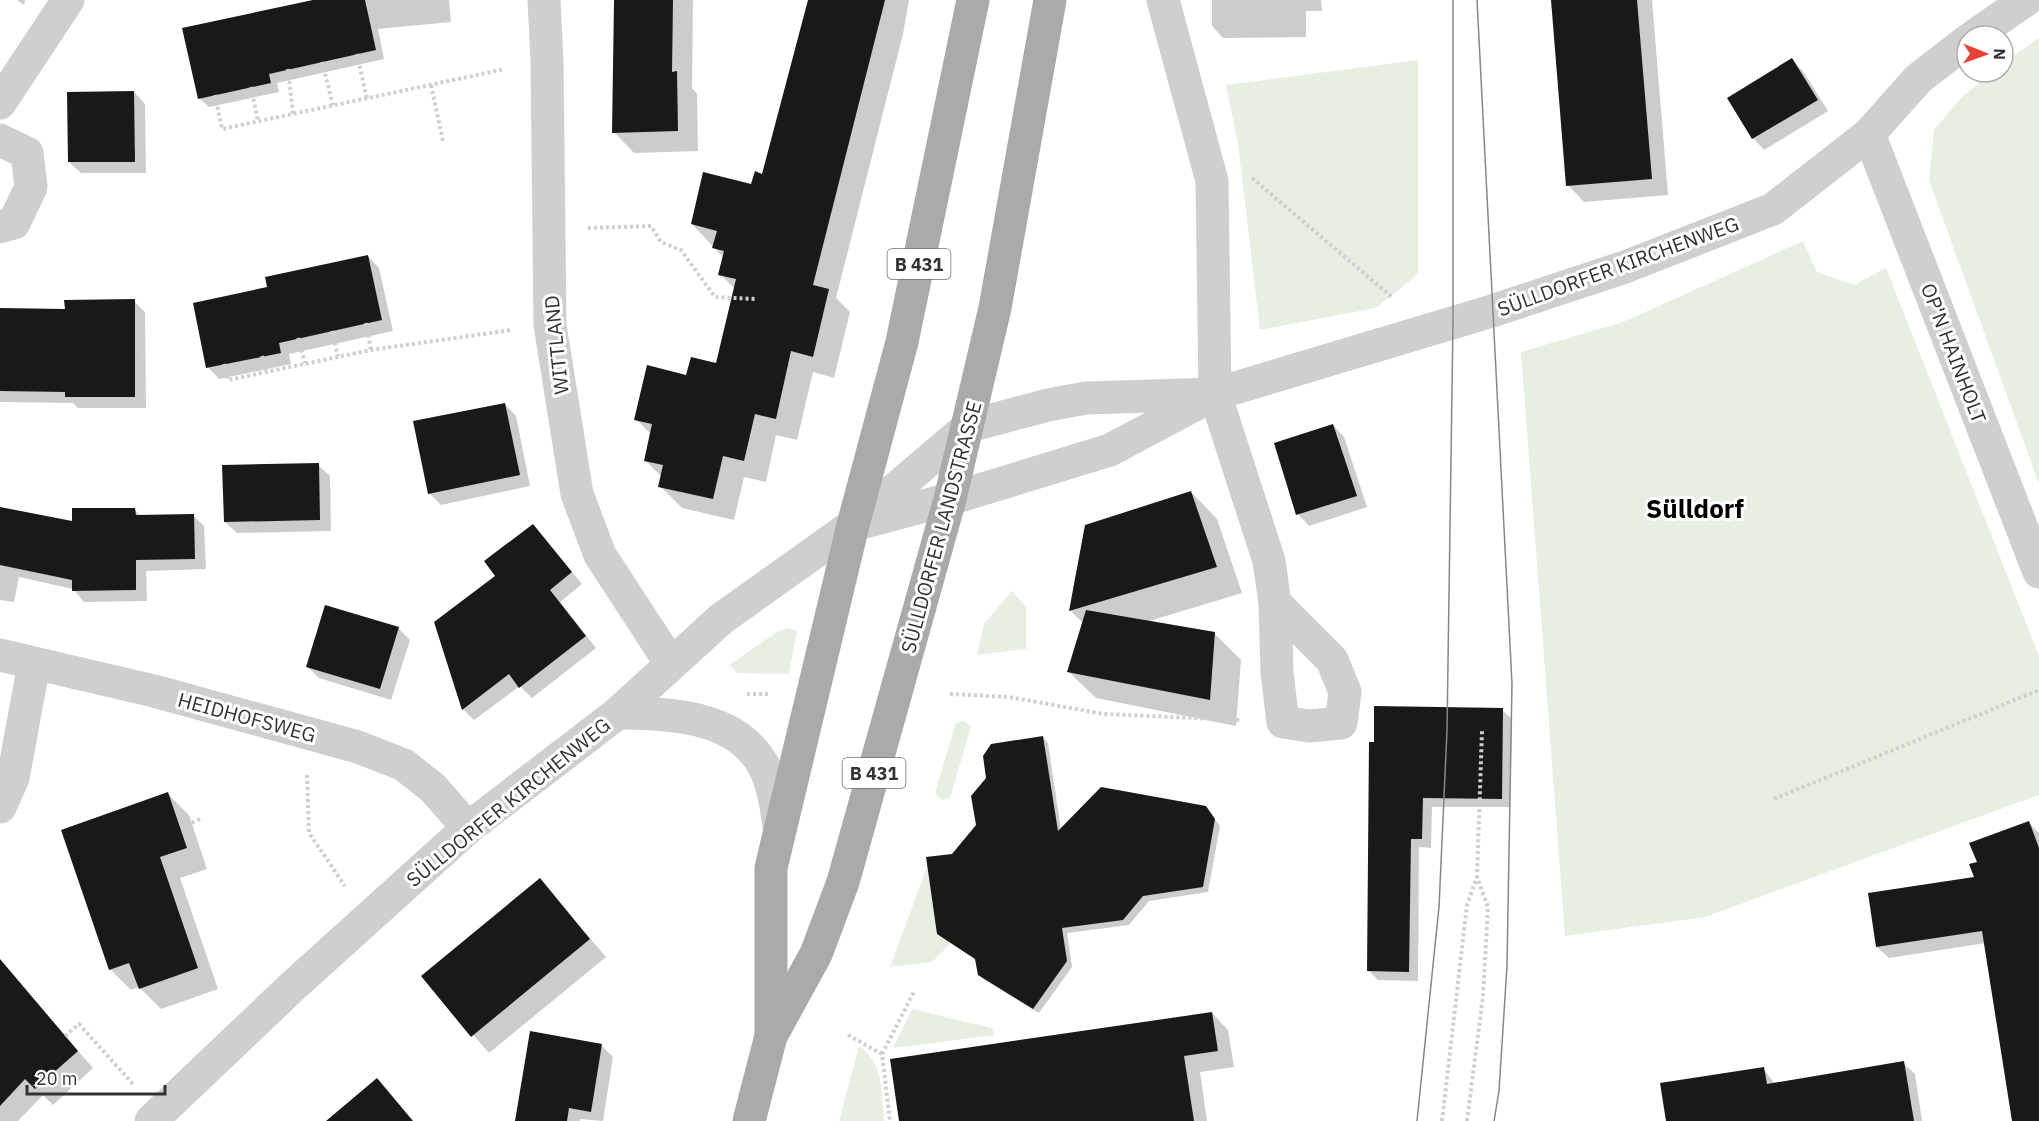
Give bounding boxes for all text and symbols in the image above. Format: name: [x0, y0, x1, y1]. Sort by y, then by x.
north arrow: [1955, 24, 2015, 84]
text: N: [1990, 48, 2010, 60]
street label: SÜLLDORFER KIRCHENWEG: [1494, 210, 1742, 322]
road number: B 431: [888, 249, 950, 279]
street label: OP'N HAINHOLT: [1915, 279, 1993, 427]
street label: WITTLAND: [537, 294, 575, 396]
street label: SÜLLDORFER LANDSTRASSE: [894, 398, 988, 656]
district label: Sülldorf: [1646, 491, 1745, 525]
street label: HEIDHOFSWEG: [175, 686, 319, 748]
street label: SÜLLDORFER KIRCHENWEG: [400, 711, 616, 893]
road number: B 431: [842, 758, 906, 788]
scale bar: [27, 1058, 165, 1096]
text: 20 m: [36, 1067, 78, 1090]

